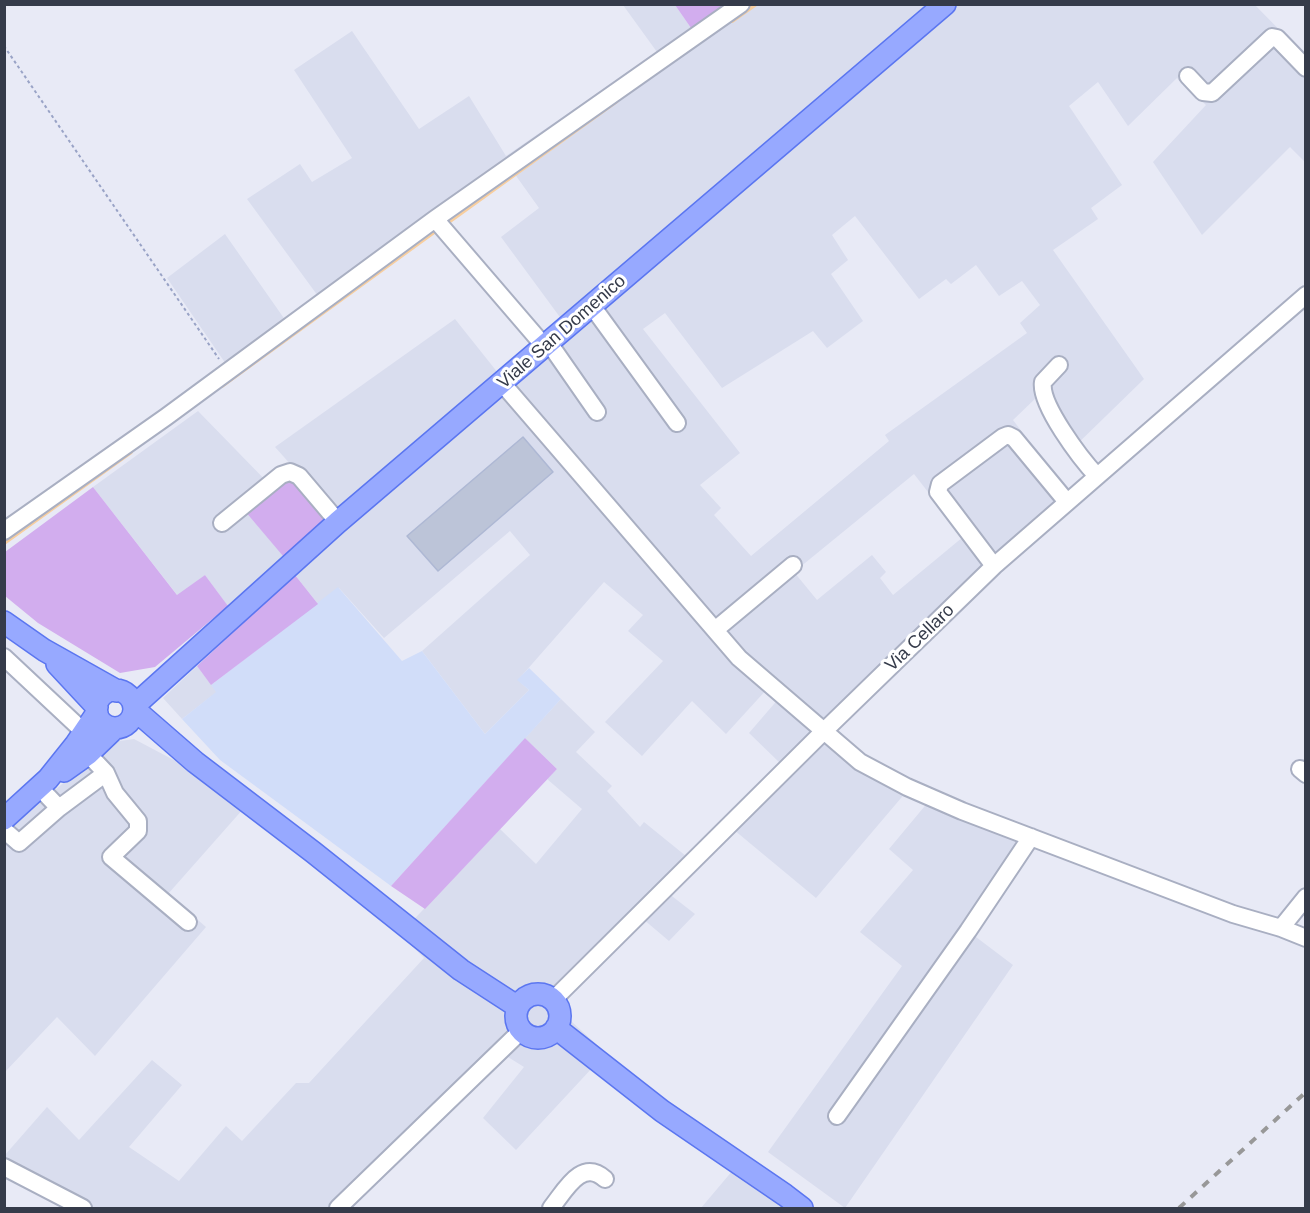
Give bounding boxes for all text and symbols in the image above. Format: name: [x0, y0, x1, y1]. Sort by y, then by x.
street label: Viale San Domenico: [493, 270, 631, 394]
street label: Via Cellaro: [881, 600, 959, 676]

